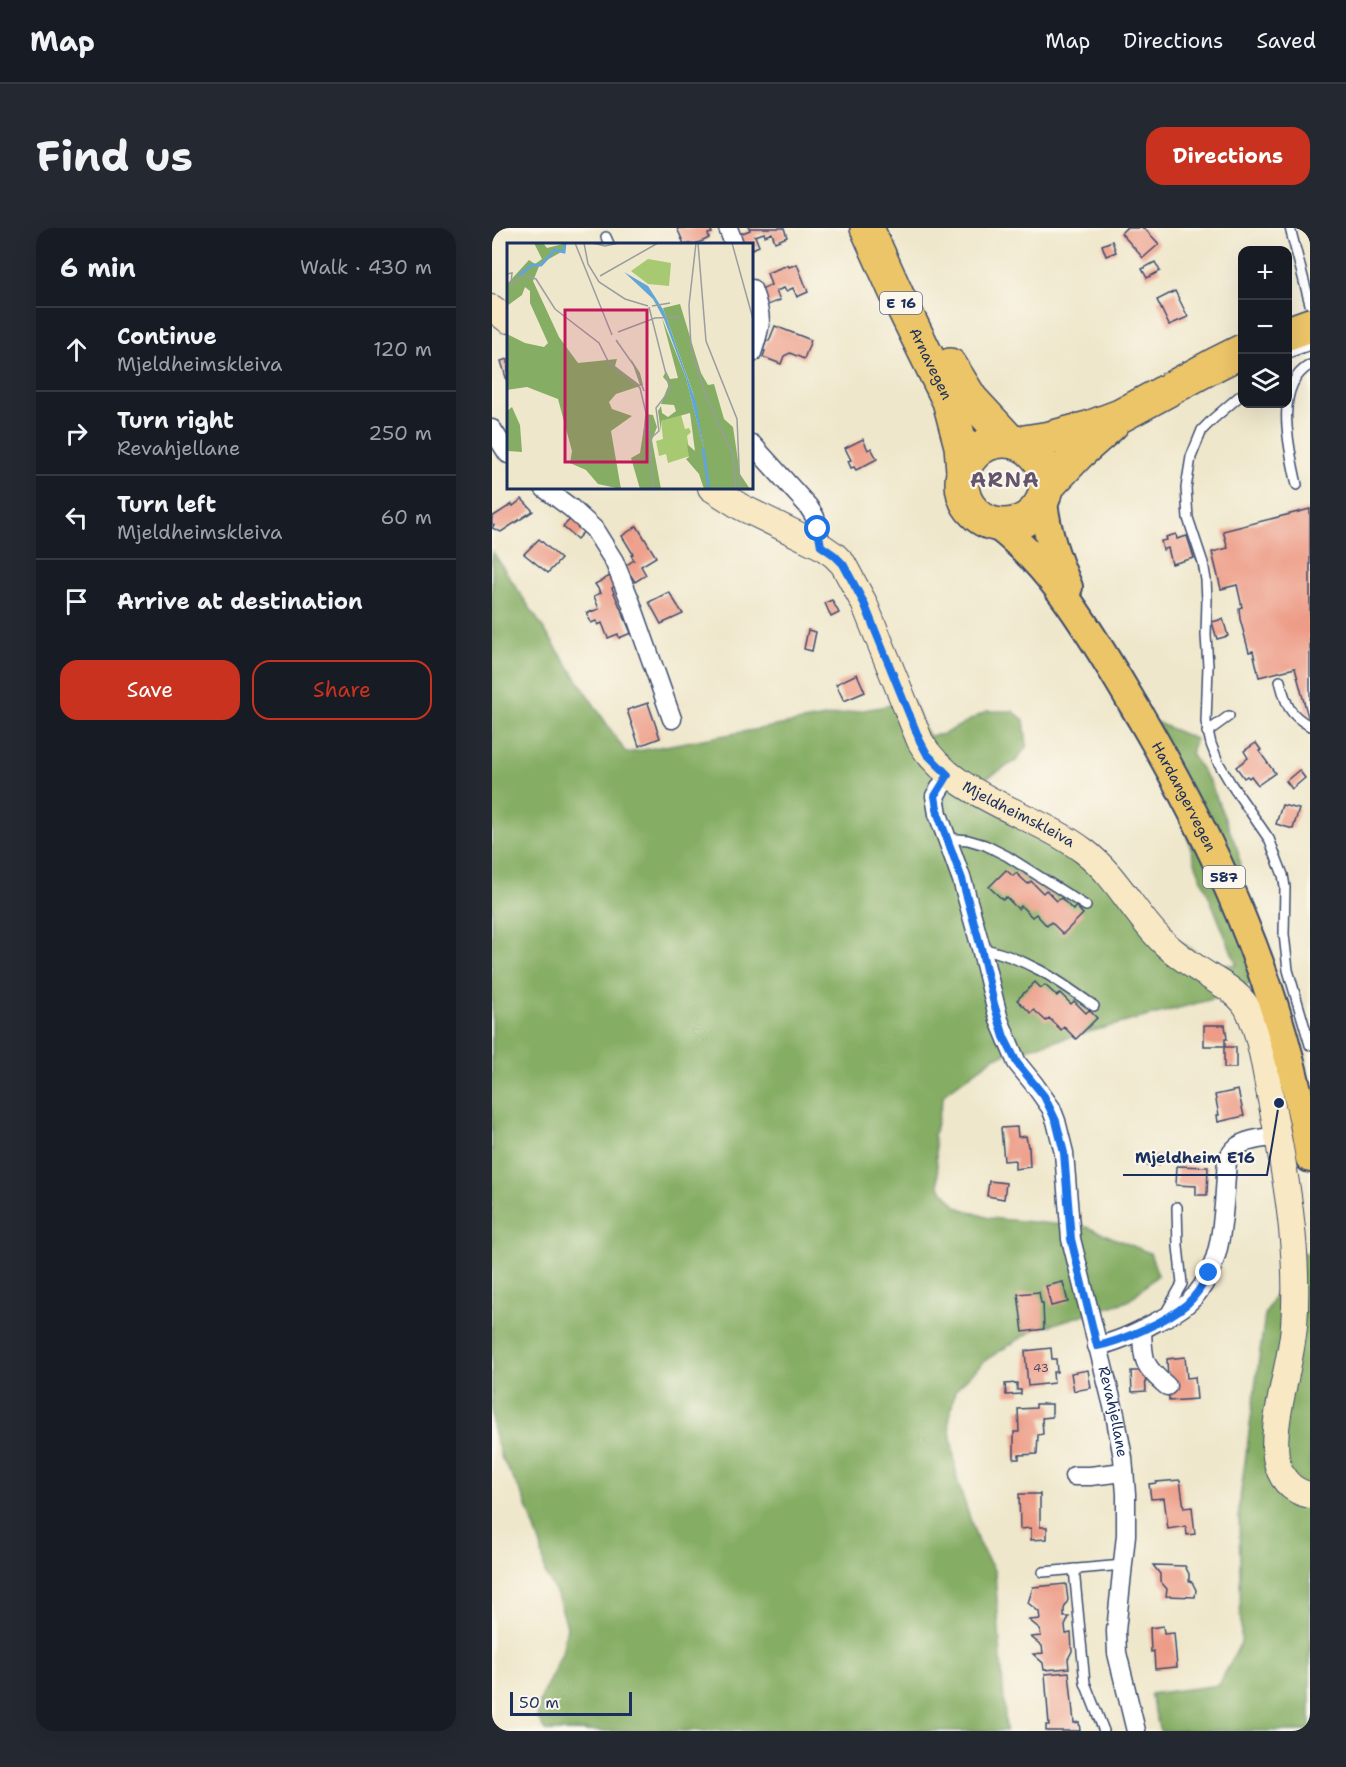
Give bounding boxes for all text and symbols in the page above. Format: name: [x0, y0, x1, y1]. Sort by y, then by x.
text: Map: [30, 22, 95, 60]
text: Map: [1045, 27, 1090, 55]
text: Directions: [1123, 27, 1223, 55]
text: Saved: [1256, 27, 1316, 55]
button: Directions: [1146, 127, 1310, 185]
text: Find us: [36, 128, 193, 184]
inset map: [507, 243, 753, 489]
map controls: [1238, 246, 1292, 408]
button: +: [1238, 246, 1292, 300]
text: 6 min: [60, 250, 136, 285]
text: Walk · 430 m: [300, 254, 432, 280]
road number: E 16: [880, 292, 922, 314]
button: −: [1238, 300, 1292, 354]
text: Continue: [117, 322, 217, 351]
street label: Arnavegen: [905, 324, 957, 403]
icon: ahead: [60, 333, 93, 366]
text: 120 m: [373, 336, 432, 362]
text: Mjeldheimskleiva: [117, 351, 283, 377]
button: layers: [1238, 354, 1292, 408]
text: Turn right: [117, 406, 234, 435]
icon: right: [60, 417, 93, 450]
text: 250 m: [368, 420, 432, 446]
text: Revahjellane: [117, 435, 240, 461]
district label: ARNA: [970, 466, 1040, 494]
text: Turn left: [117, 490, 216, 519]
icon: left: [60, 501, 93, 534]
text: 60 m: [380, 504, 432, 530]
route start: [804, 515, 830, 541]
text: Mjeldheimskleiva: [117, 519, 283, 545]
icon: arrive: [60, 585, 93, 618]
text: Arrive at destination: [117, 587, 363, 616]
button: Save: [60, 660, 240, 720]
button: Share: [252, 660, 432, 720]
street label: Hardangervegen: [1147, 738, 1221, 855]
street label: Mjeldheimskleiva: [959, 776, 1079, 852]
road number: 587: [1203, 866, 1245, 888]
callout: Mjeldheim E16: [1123, 1141, 1267, 1175]
text: Mjeldheim E16: [1135, 1147, 1255, 1168]
route end: [1195, 1259, 1221, 1285]
house number: 43: [1033, 1360, 1049, 1376]
street label: Revahjellane: [1093, 1364, 1133, 1459]
scale bar: [510, 1689, 632, 1716]
text: 50 m: [519, 1692, 559, 1713]

